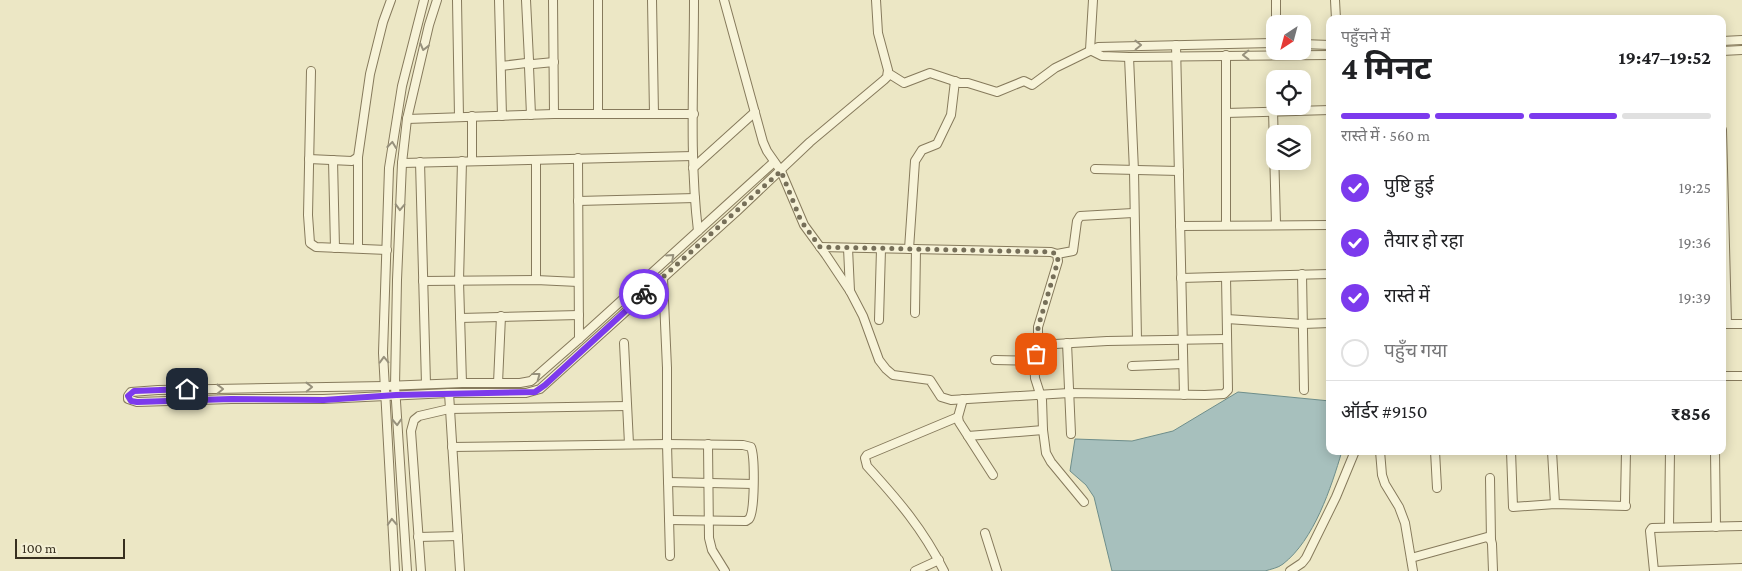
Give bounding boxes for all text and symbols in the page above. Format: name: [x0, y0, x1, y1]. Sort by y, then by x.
north arrow: [1266, 15, 1311, 60]
map controls: [1266, 15, 1311, 170]
text: पहुँचने में: [1341, 28, 1390, 45]
one-way arrow: [1134, 40, 1142, 50]
one-way arrow: [419, 42, 430, 51]
text: 19:47–19:52: [1618, 47, 1711, 68]
one-way arrow: [1242, 50, 1250, 60]
text: 4 मिनट: [1341, 50, 1432, 86]
button: locate: [1266, 70, 1311, 115]
button: layers: [1266, 125, 1311, 170]
text: रास्ते में · 560 m: [1341, 127, 1430, 144]
one-way arrow: [386, 141, 397, 149]
icon: check: [1341, 174, 1369, 202]
text: पुष्टि हुई: [1384, 175, 1434, 196]
text: 19:25: [1679, 179, 1711, 196]
one-way arrow: [395, 204, 405, 211]
icon: check: [1341, 229, 1369, 257]
text: तैयार हो रहा: [1384, 230, 1463, 251]
text: 19:36: [1678, 234, 1711, 251]
one-way arrow: [665, 253, 674, 262]
courier: [619, 269, 669, 319]
icon: bike: [630, 280, 658, 308]
icon: check: [1341, 284, 1369, 312]
text: रास्ते में: [1384, 285, 1430, 306]
text: 19:39: [1678, 289, 1711, 306]
pin: [1015, 333, 1057, 375]
icon: bag: [1022, 340, 1050, 368]
text: पहुँच गया: [1384, 340, 1447, 361]
one-way arrow: [379, 356, 389, 364]
pin: [166, 368, 208, 410]
one-way arrow: [531, 373, 540, 382]
icon: home: [173, 375, 201, 403]
one-way arrow: [305, 382, 313, 393]
one-way arrow: [217, 384, 225, 394]
text: ऑर्डर #9150: [1341, 401, 1427, 422]
text: ₹856: [1671, 403, 1711, 424]
one-way arrow: [392, 418, 402, 426]
one-way arrow: [387, 518, 398, 526]
scale bar: [15, 536, 125, 559]
text: 100 m: [22, 540, 56, 556]

